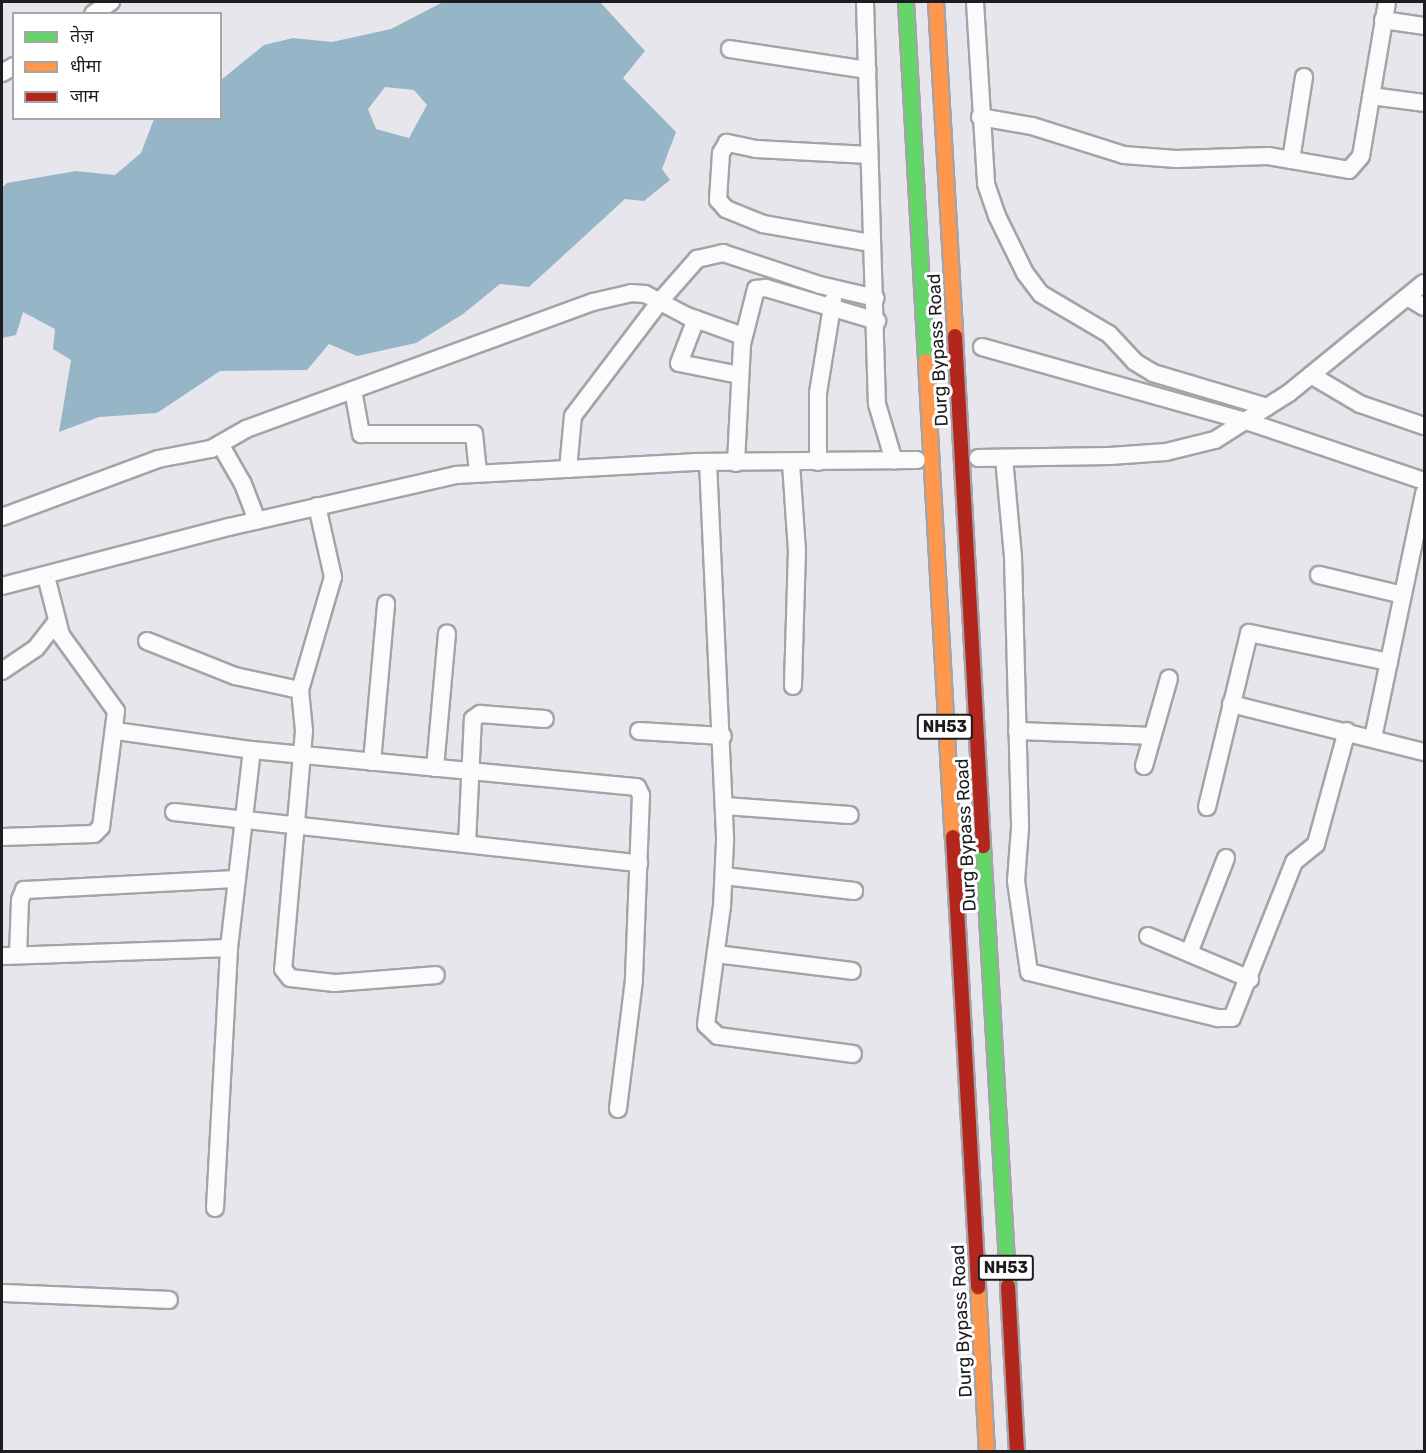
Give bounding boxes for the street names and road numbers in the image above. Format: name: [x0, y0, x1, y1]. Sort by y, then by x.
street label: Durg Bypass Road: [923, 273, 953, 427]
road number: NH53: [916, 714, 974, 740]
street label: Durg Bypass Road: [951, 758, 981, 912]
street label: Durg Bypass Road: [947, 1244, 977, 1398]
road number: NH53: [978, 1255, 1034, 1281]

